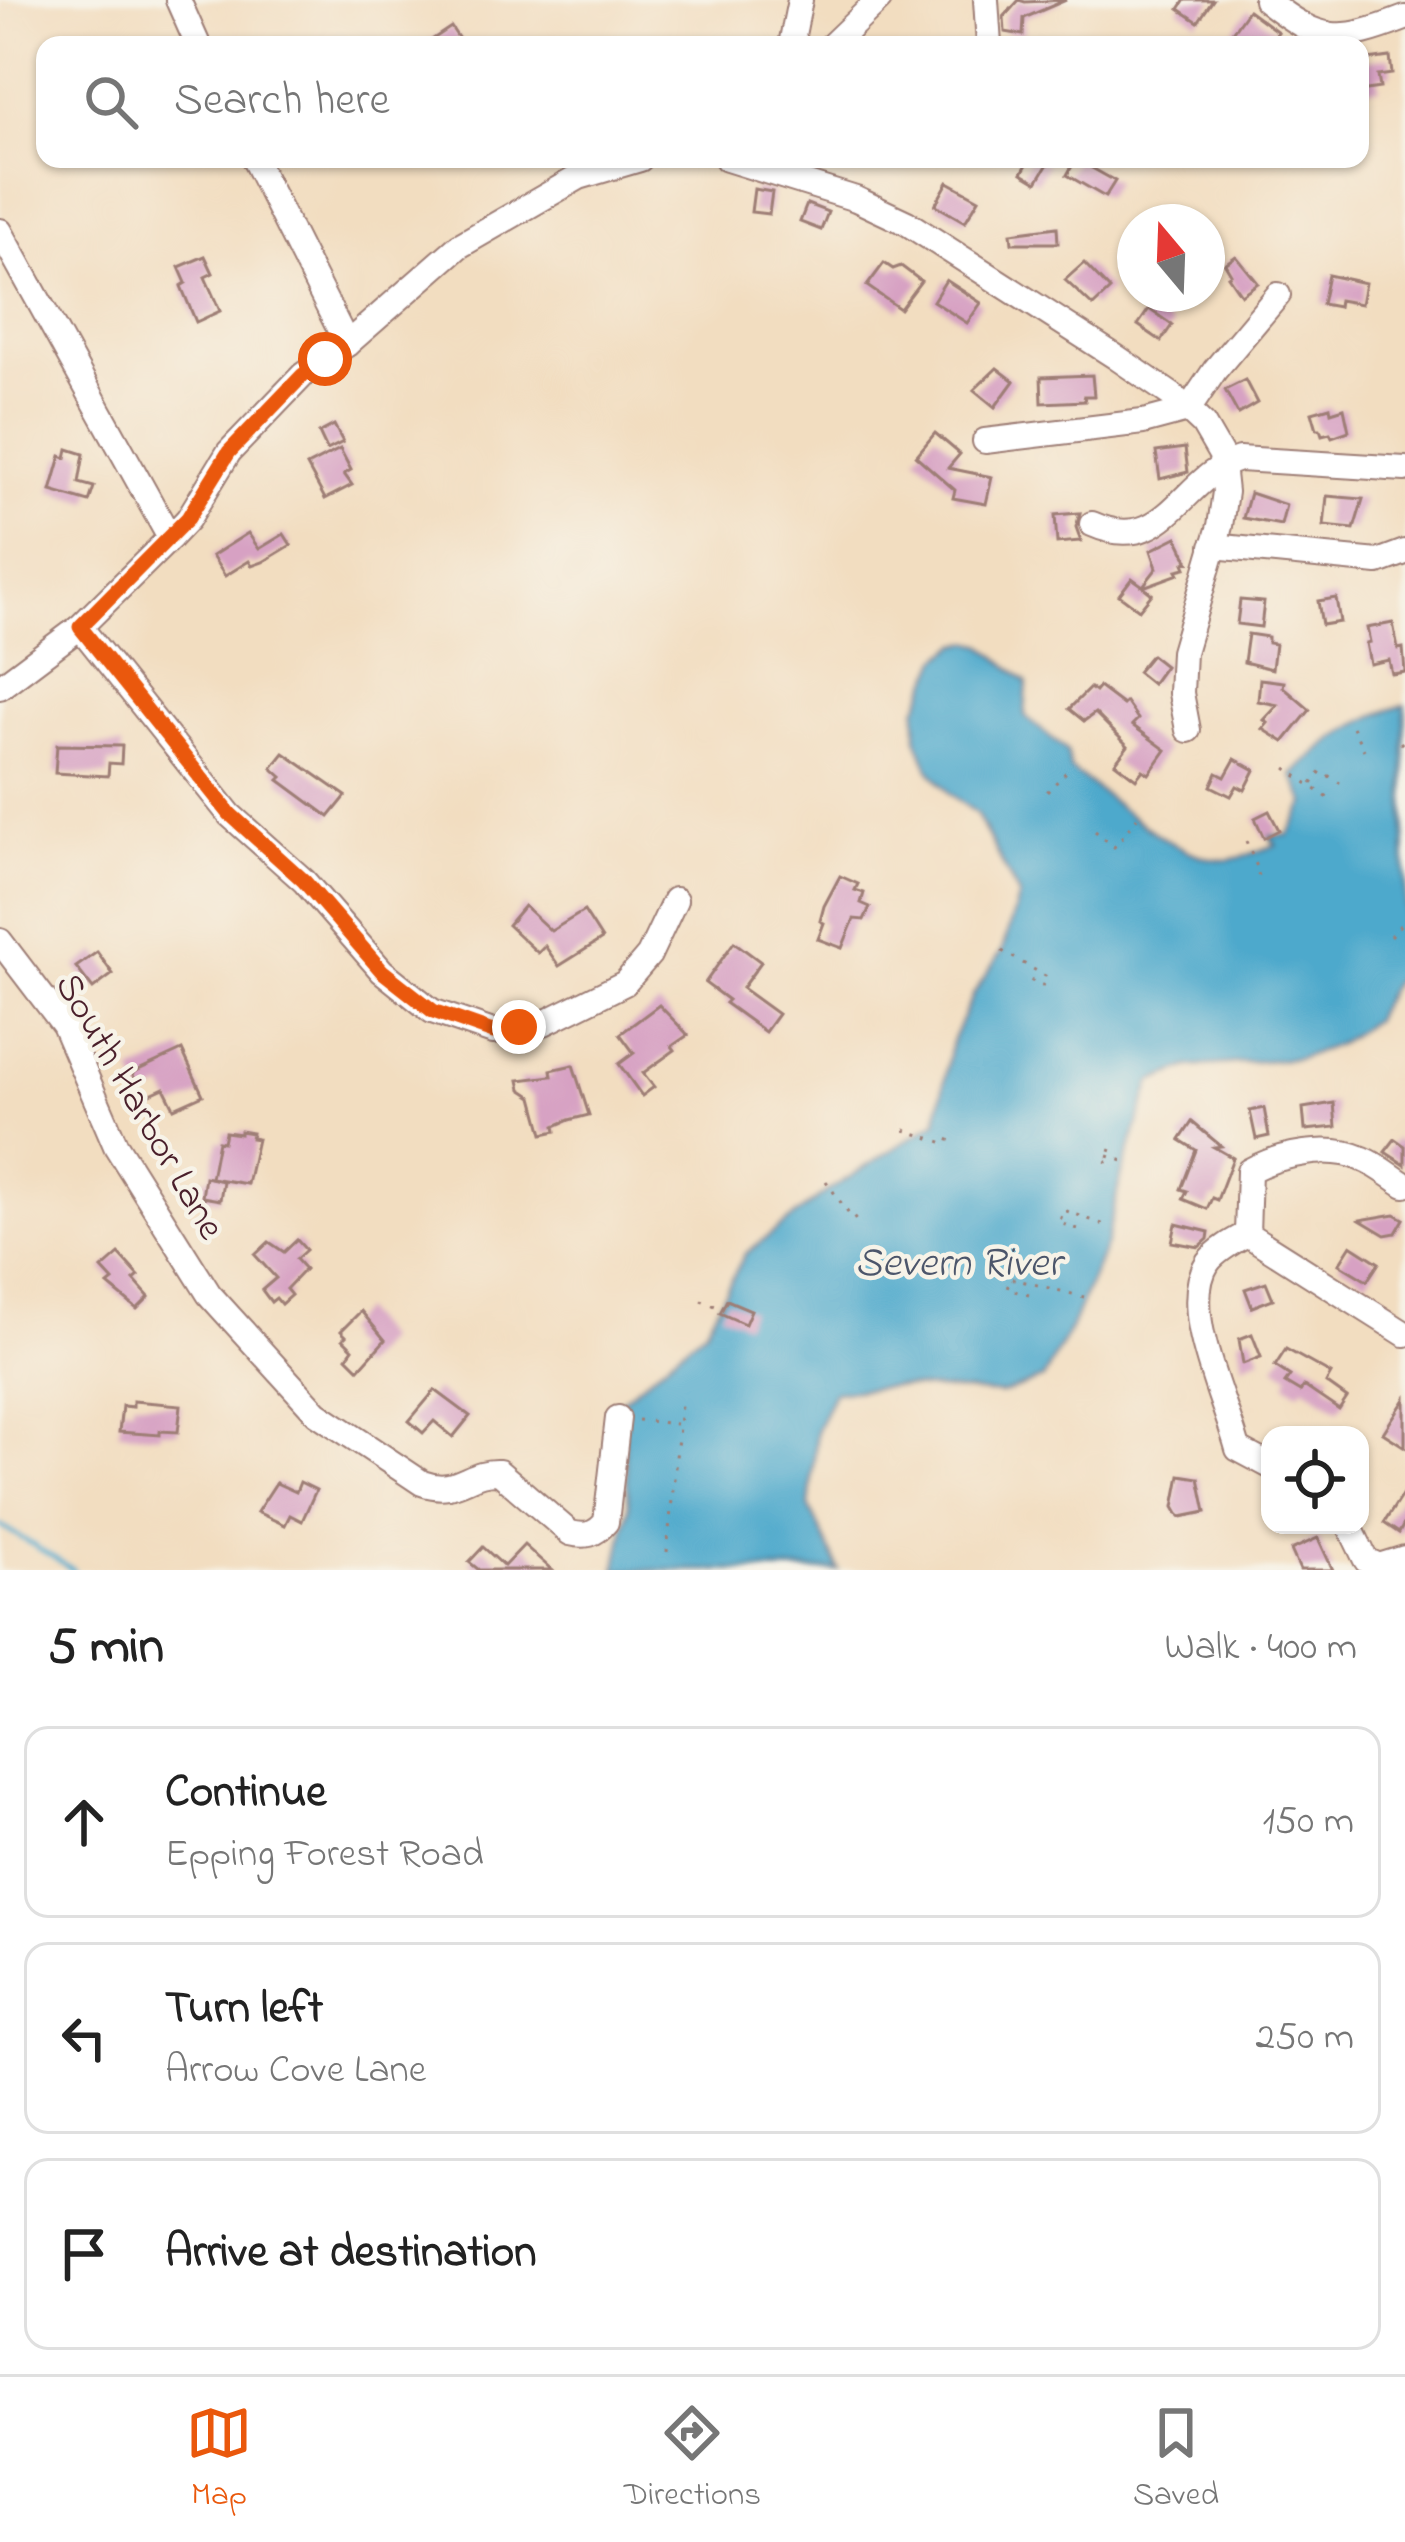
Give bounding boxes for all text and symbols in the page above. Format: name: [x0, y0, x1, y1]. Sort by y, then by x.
search box: [36, 36, 1369, 168]
icon: search: [78, 69, 144, 135]
text: Search here: [174, 69, 390, 135]
north arrow: [1117, 204, 1225, 312]
route start: [298, 332, 352, 386]
street label: South Harbor Lane: [39, 963, 238, 1252]
route end: [492, 1000, 546, 1054]
water label: Severn River: [855, 1234, 1066, 1295]
map controls: [1261, 1426, 1369, 1534]
button: locate: [1261, 1426, 1369, 1534]
text: 5 min: [48, 1611, 164, 1686]
text: Walk · 400 m: [1164, 1620, 1357, 1677]
text: Continue: [165, 1761, 326, 1827]
icon: ahead: [51, 1789, 117, 1855]
text: 150 m: [1262, 1794, 1354, 1851]
text: Epping Forest Road: [165, 1827, 484, 1884]
text: Turn left: [165, 1977, 323, 2043]
icon: left: [51, 2005, 117, 2071]
text: 250 m: [1255, 2010, 1354, 2067]
text: Arrow Cove Lane: [165, 2043, 426, 2100]
icon: arrive: [51, 2221, 117, 2287]
text: Arrive at destination: [165, 2221, 536, 2287]
tab: Map: [186, 2400, 252, 2520]
tab: Directions: [624, 2400, 761, 2520]
tab: Saved: [1133, 2400, 1219, 2520]

